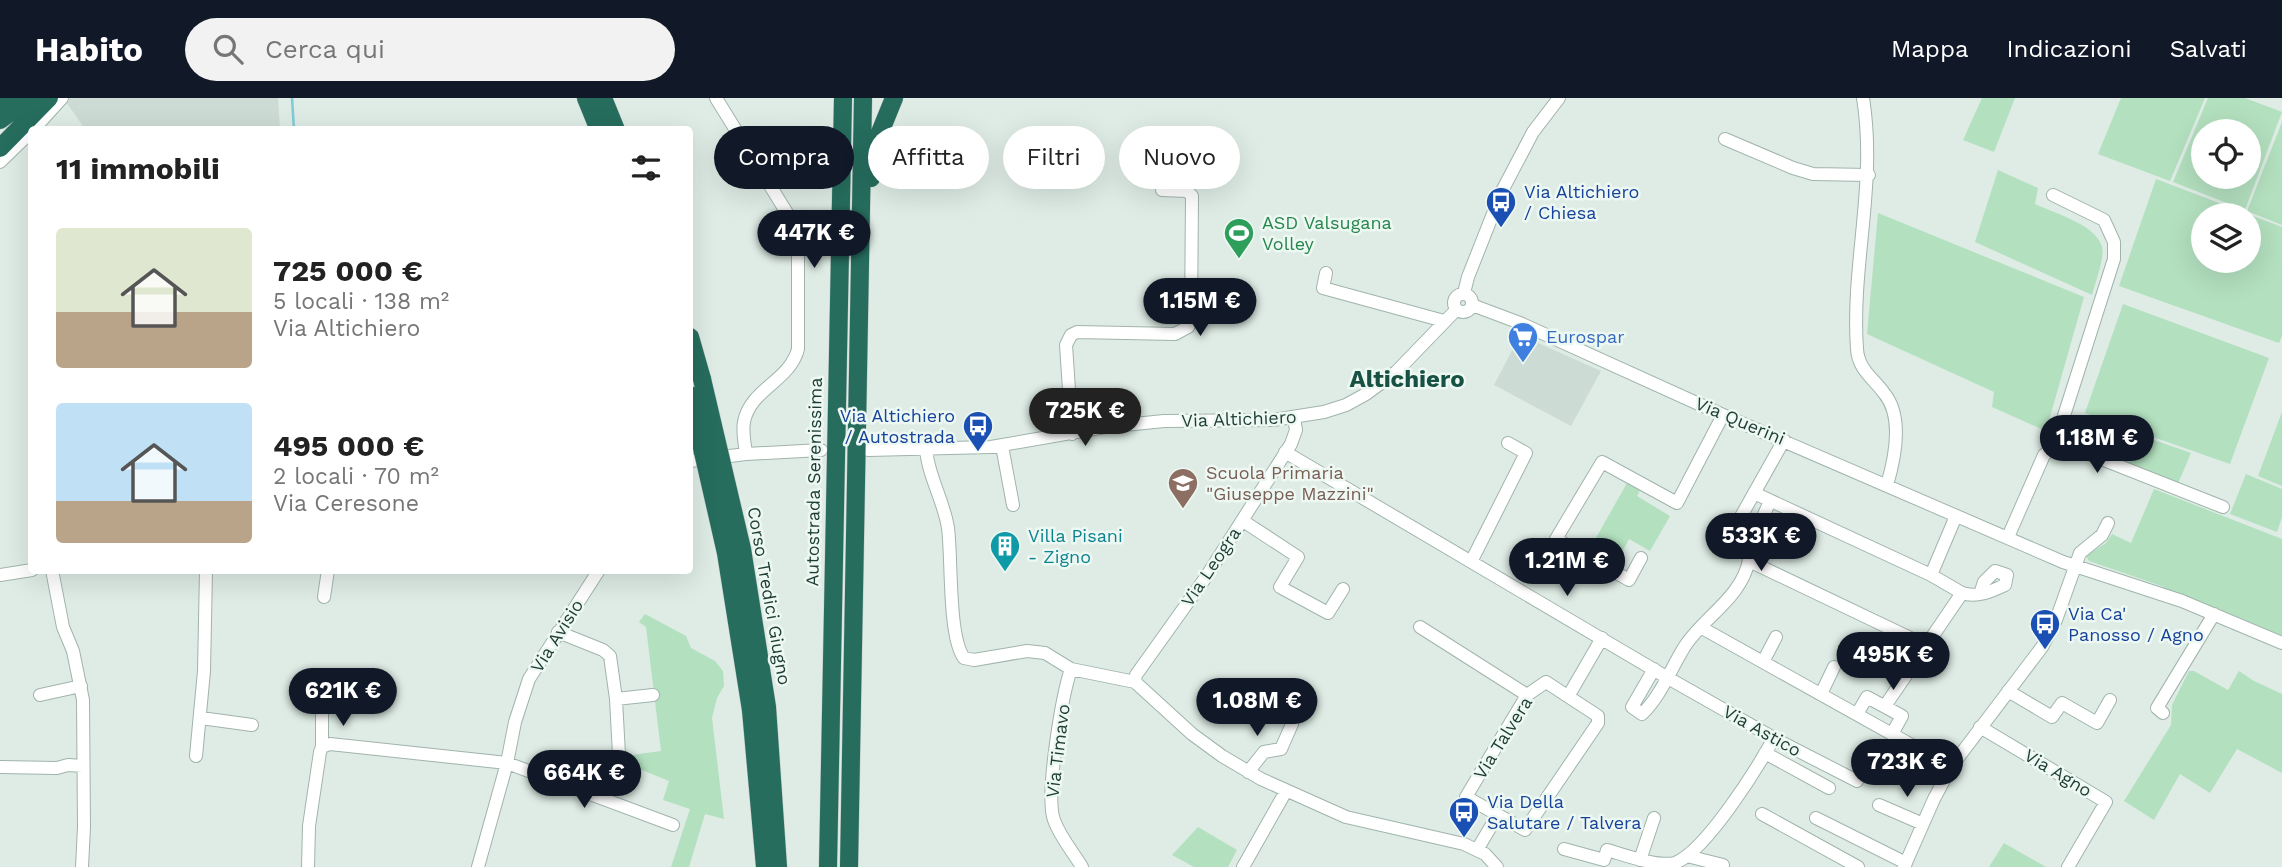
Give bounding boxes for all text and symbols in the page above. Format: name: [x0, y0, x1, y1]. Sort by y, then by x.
search box: [185, 18, 675, 81]
text: Habito: [35, 30, 143, 69]
icon: search: [209, 30, 247, 68]
text: Cerca qui: [265, 34, 385, 64]
text: Mappa: [1891, 35, 1969, 63]
text: Indicazioni: [2007, 35, 2132, 63]
text: Salvati: [2170, 35, 2247, 63]
map controls: [2191, 119, 2261, 273]
button: locate: [2191, 119, 2261, 189]
chip: Compra: [714, 126, 854, 189]
chip: Affitta: [868, 126, 989, 189]
chip: Filtri: [1003, 126, 1105, 189]
chip: Nuovo: [1119, 126, 1240, 189]
icon: filters: [627, 149, 665, 187]
text: 11 immobili: [56, 151, 220, 186]
place label: Via Altichiero / Chiesa: [1524, 181, 1639, 223]
bus stop icon: Via Altichiero / Chiesa: [1484, 185, 1518, 229]
button: layers: [2191, 203, 2261, 273]
pin: 447K €: [757, 211, 871, 270]
place label: ASD Valsugana Volley: [1262, 212, 1392, 254]
sports icon: ASD Valsugana Volley: [1222, 216, 1256, 260]
text: 447K €: [773, 219, 855, 246]
text: 725 000 €: [273, 253, 423, 288]
icon: home: [112, 256, 196, 340]
pin: 1.15M €: [1135, 278, 1265, 338]
text: 1.15M €: [1159, 287, 1241, 314]
text: 5 locali · 138 m²: [273, 288, 449, 315]
text: Via Altichiero: [273, 315, 420, 342]
supermarket icon: Eurospar: [1506, 320, 1540, 364]
place label: Eurospar: [1546, 326, 1624, 347]
district label: Altichiero: [1349, 365, 1465, 393]
street label: Autostrada Serenissima: [801, 377, 826, 587]
pin: 725K €: [1028, 388, 1142, 448]
street label: Via Querini: [1692, 392, 1788, 449]
text: 725K €: [1045, 397, 1125, 424]
place label: Via Altichiero / Autostrada: [840, 405, 955, 447]
street label: Via Altichiero: [1181, 406, 1297, 431]
bus stop icon: Via Altichiero / Autostrada: [961, 409, 995, 453]
pin: 1.18M €: [2032, 416, 2162, 475]
text: 1.18M €: [2056, 424, 2138, 451]
text: 495 000 €: [273, 428, 424, 463]
icon: home: [112, 431, 196, 515]
place label: Scuola Primaria "Giuseppe Mazzini": [1206, 462, 1374, 504]
text: 2 locali · 70 m²: [273, 463, 439, 490]
school or university icon: Scuola Primaria "Giuseppe Mazzini": [1166, 466, 1200, 510]
text: Via Ceresone: [273, 490, 419, 517]
street label: Corso Tredici Giugno: [743, 505, 796, 687]
pin: 533K €: [1704, 514, 1818, 573]
text: 533K €: [1721, 522, 1801, 549]
street label: Via Leogra: [1176, 523, 1245, 610]
place label: Villa Pisani - Zigno: [1028, 525, 1123, 567]
building icon: Villa Pisani - Zigno: [988, 529, 1022, 573]
pin: 1.21M €: [1502, 538, 1632, 598]
text: 1.21M €: [1525, 547, 1609, 574]
street label: Via Avisio: [526, 595, 587, 676]
place label: Via Ca' Panosso / Agno: [2068, 603, 2204, 645]
bus stop icon: Via Ca' Panosso / Agno: [2028, 607, 2062, 651]
pin: 495K €: [1836, 632, 1950, 692]
text: 495K €: [1853, 641, 1933, 668]
pin: 621K €: [286, 668, 400, 728]
text: 621K €: [305, 677, 381, 704]
pin: 1.08M €: [1192, 678, 1322, 738]
text: 1.08M €: [1212, 687, 1302, 714]
street label: Via Talvera: [1469, 693, 1536, 783]
street label: Via Astico: [1719, 700, 1805, 761]
street label: Via Timavo: [1041, 703, 1074, 799]
pin: 723K €: [1850, 740, 1964, 799]
street label: Via Agno: [2021, 744, 2096, 801]
text: 723K €: [1867, 748, 1947, 775]
pin: 664K €: [527, 750, 641, 810]
text: 664K €: [543, 759, 625, 786]
place label: Via Della Salutare / Talvera: [1487, 791, 1641, 833]
bus stop icon: Via Della Salutare / Talvera: [1447, 795, 1481, 839]

